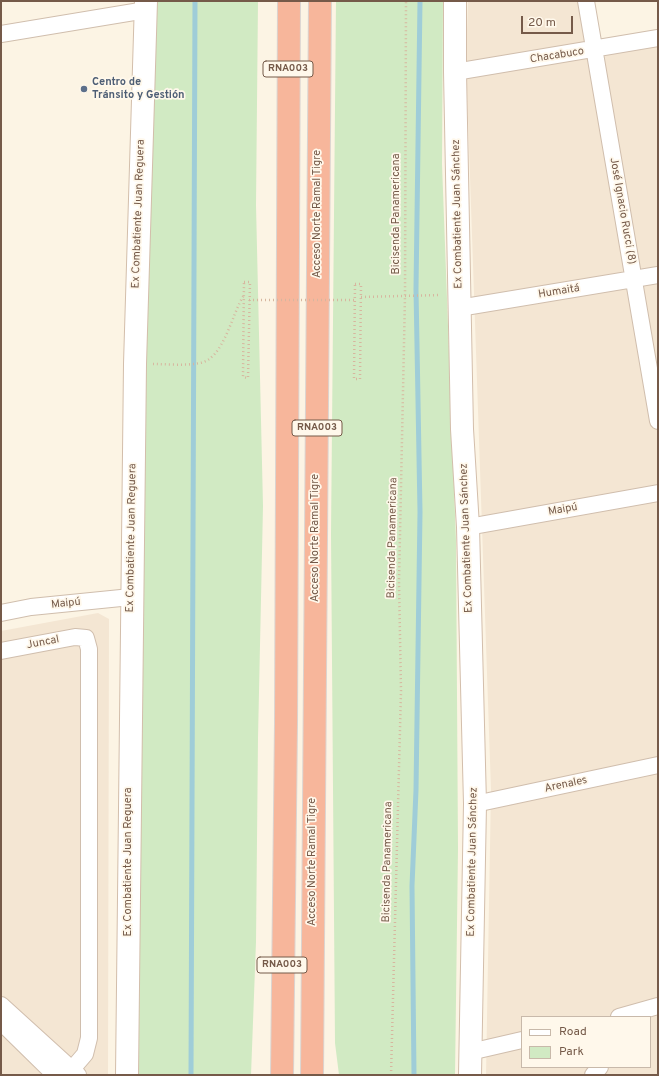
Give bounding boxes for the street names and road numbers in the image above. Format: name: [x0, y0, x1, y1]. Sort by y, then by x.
street label: Chacabuco: [529, 45, 585, 67]
road number: RNA003: [263, 61, 313, 77]
street label: Ex Combatiente Juan Reguera: [130, 139, 148, 289]
street label: Ex Combatiente Juan Sánchez: [450, 139, 466, 289]
street label: Acceso Norte Ramal Tigre: [311, 150, 325, 278]
street label: Bicisenda Panamericana: [390, 154, 404, 274]
street label: José Ignacio Rucci (8): [606, 157, 638, 265]
street label: Humaitá: [537, 282, 581, 302]
road number: RNA003: [292, 420, 342, 436]
street label: Ex Combatiente Juan Reguera: [124, 463, 140, 613]
street label: Ex Combatiente Juan Sánchez: [458, 463, 476, 613]
street label: Acceso Norte Ramal Tigre: [309, 474, 323, 602]
street label: Bicisenda Panamericana: [385, 477, 401, 599]
street label: Maipú: [547, 501, 579, 519]
street label: Maipú: [51, 596, 81, 612]
street label: Juncal: [26, 633, 60, 653]
street label: Arenales: [543, 774, 589, 796]
street label: Ex Combatiente Juan Reguera: [122, 787, 136, 937]
street label: Ex Combatiente Juan Sánchez: [465, 787, 481, 937]
street label: Acceso Norte Ramal Tigre: [306, 798, 320, 926]
street label: Bicisenda Panamericana: [380, 801, 396, 923]
road number: RNA003: [257, 957, 307, 973]

